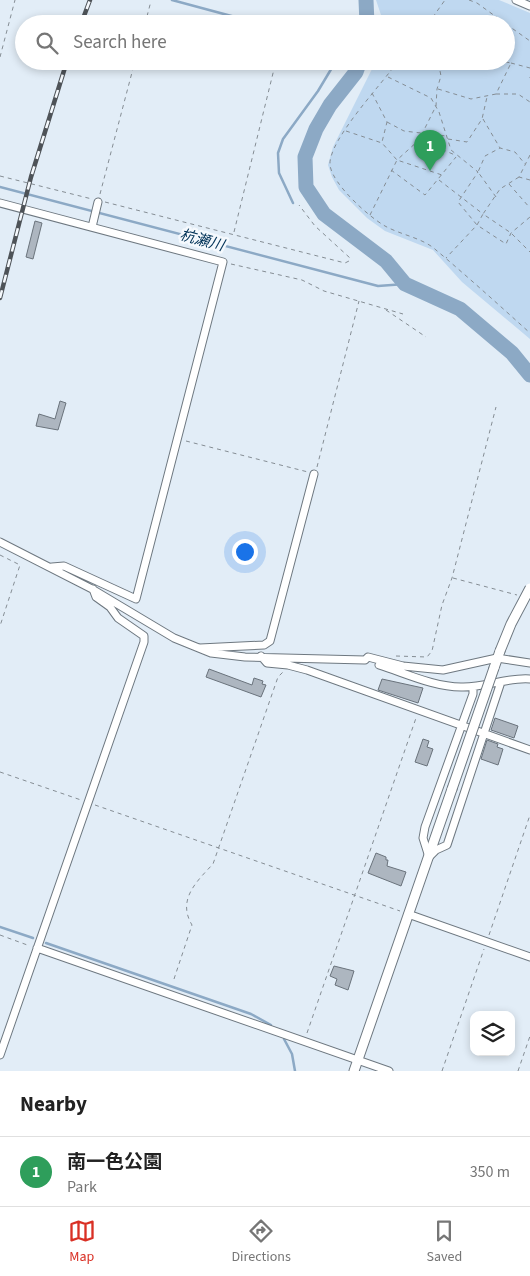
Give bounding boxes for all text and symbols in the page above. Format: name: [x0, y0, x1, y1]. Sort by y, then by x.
search box: [15, 15, 515, 70]
icon: search: [33, 29, 61, 57]
text: Search here: [73, 29, 167, 56]
pin: 1: [414, 130, 446, 171]
water label: 杭瀬川: [177, 225, 228, 257]
your location: [232, 539, 258, 565]
map controls: [470, 1011, 515, 1056]
button: layers: [470, 1011, 515, 1056]
text: Nearby: [20, 1089, 87, 1119]
text: 南一色公園: [67, 1149, 162, 1176]
text: 1: [32, 1161, 40, 1183]
text: 350 m: [470, 1161, 510, 1183]
text: Park: [67, 1176, 97, 1198]
tab: Map: [68, 1217, 96, 1267]
tab: Directions: [232, 1217, 291, 1267]
tab: Saved: [426, 1217, 462, 1267]

